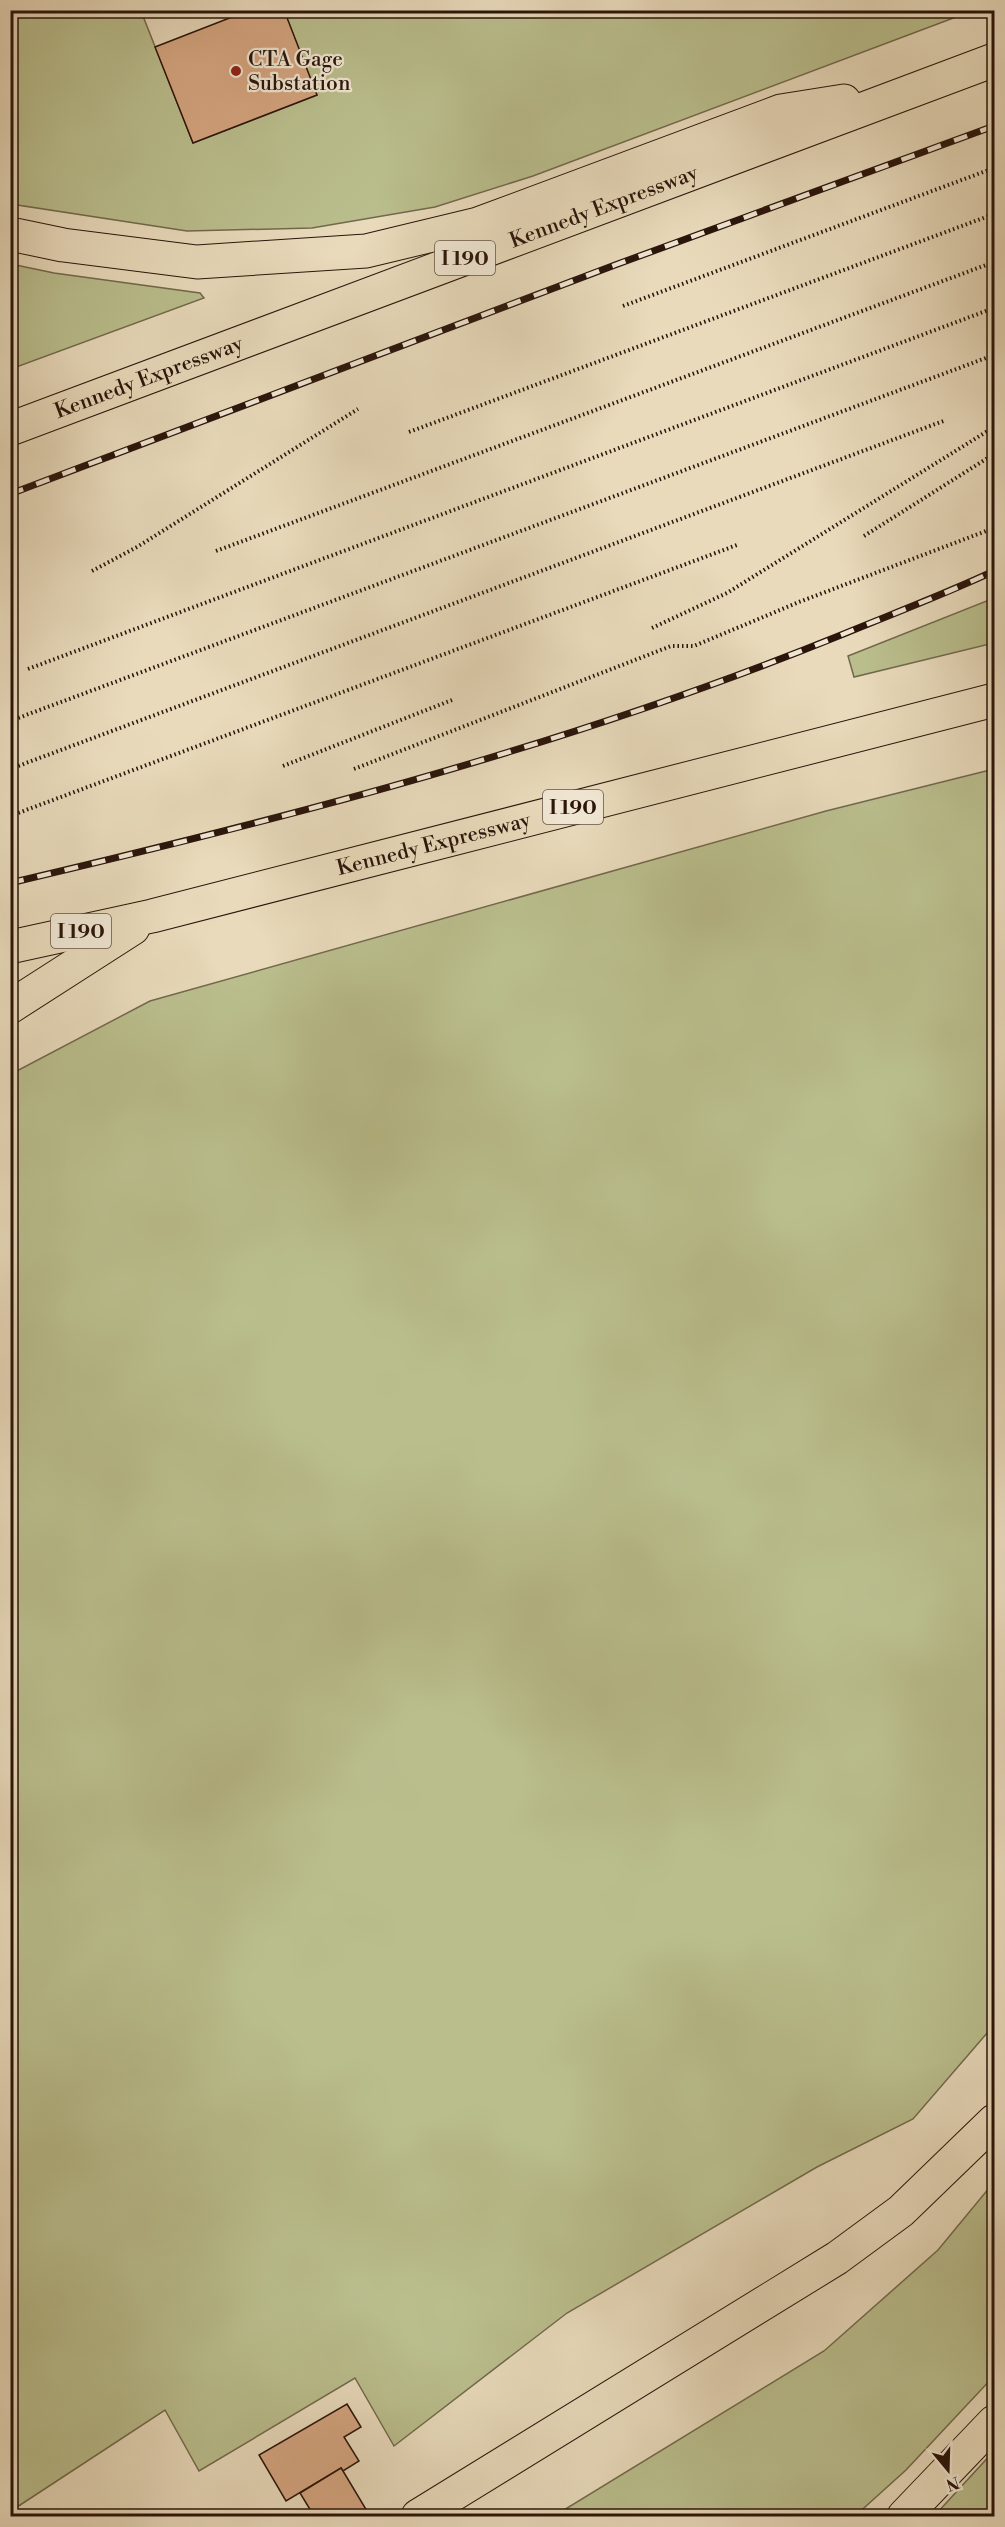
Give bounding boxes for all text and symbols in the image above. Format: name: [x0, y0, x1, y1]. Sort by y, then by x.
place label: CTA Gage Substation: [248, 47, 351, 97]
marker: CTA Gage Substation: [229, 64, 243, 78]
street label: Kennedy Expressway: [506, 160, 703, 254]
road number: I 190: [435, 241, 495, 275]
street label: Kennedy Expressway: [51, 331, 247, 425]
road number: I 190: [543, 790, 603, 824]
street label: Kennedy Expressway: [334, 807, 534, 882]
road number: I 190: [51, 914, 111, 948]
north arrow: [918, 2440, 978, 2500]
text: N: [943, 2472, 962, 2495]

